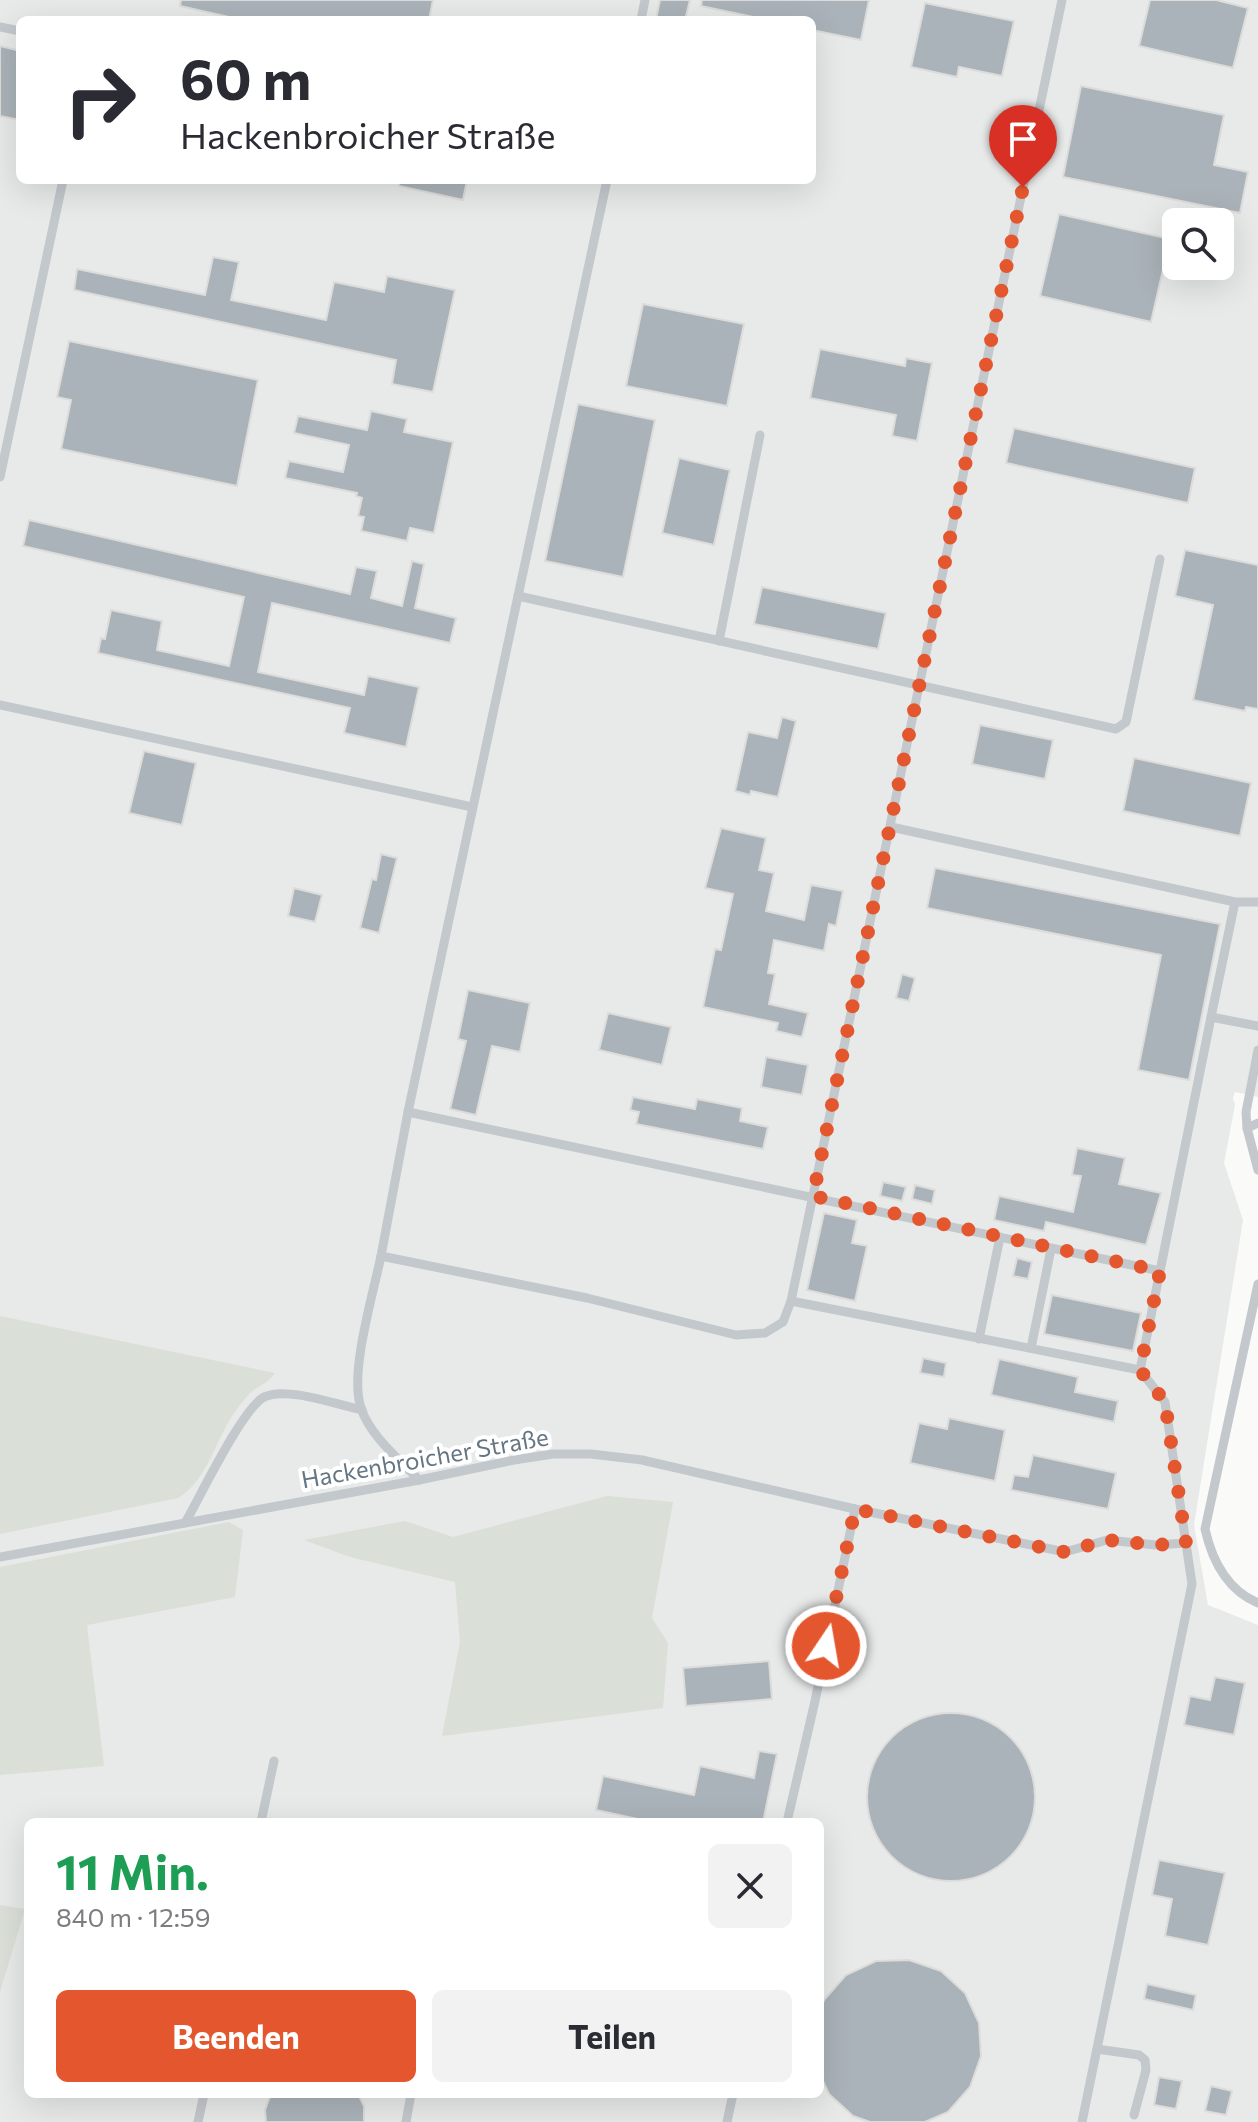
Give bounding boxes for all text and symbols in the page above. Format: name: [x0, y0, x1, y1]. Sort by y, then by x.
text: 60 m: [180, 43, 311, 112]
icon: right: [48, 48, 152, 152]
pin: [989, 105, 1057, 187]
text: Hackenbroicher Straße: [180, 112, 556, 156]
icon: arrive: [1001, 117, 1045, 161]
map controls: [1162, 208, 1234, 280]
button: search: [1162, 208, 1234, 280]
street label: Hackenbroicher Straße: [299, 1422, 551, 1494]
position arrow: [784, 1604, 868, 1688]
text: 11 Min.: [56, 1841, 209, 1900]
button: close: [708, 1844, 792, 1928]
text: 840 m · 12:59: [56, 1901, 211, 1932]
button: Beenden: [56, 1990, 416, 2082]
button: Teilen: [432, 1990, 792, 2082]

